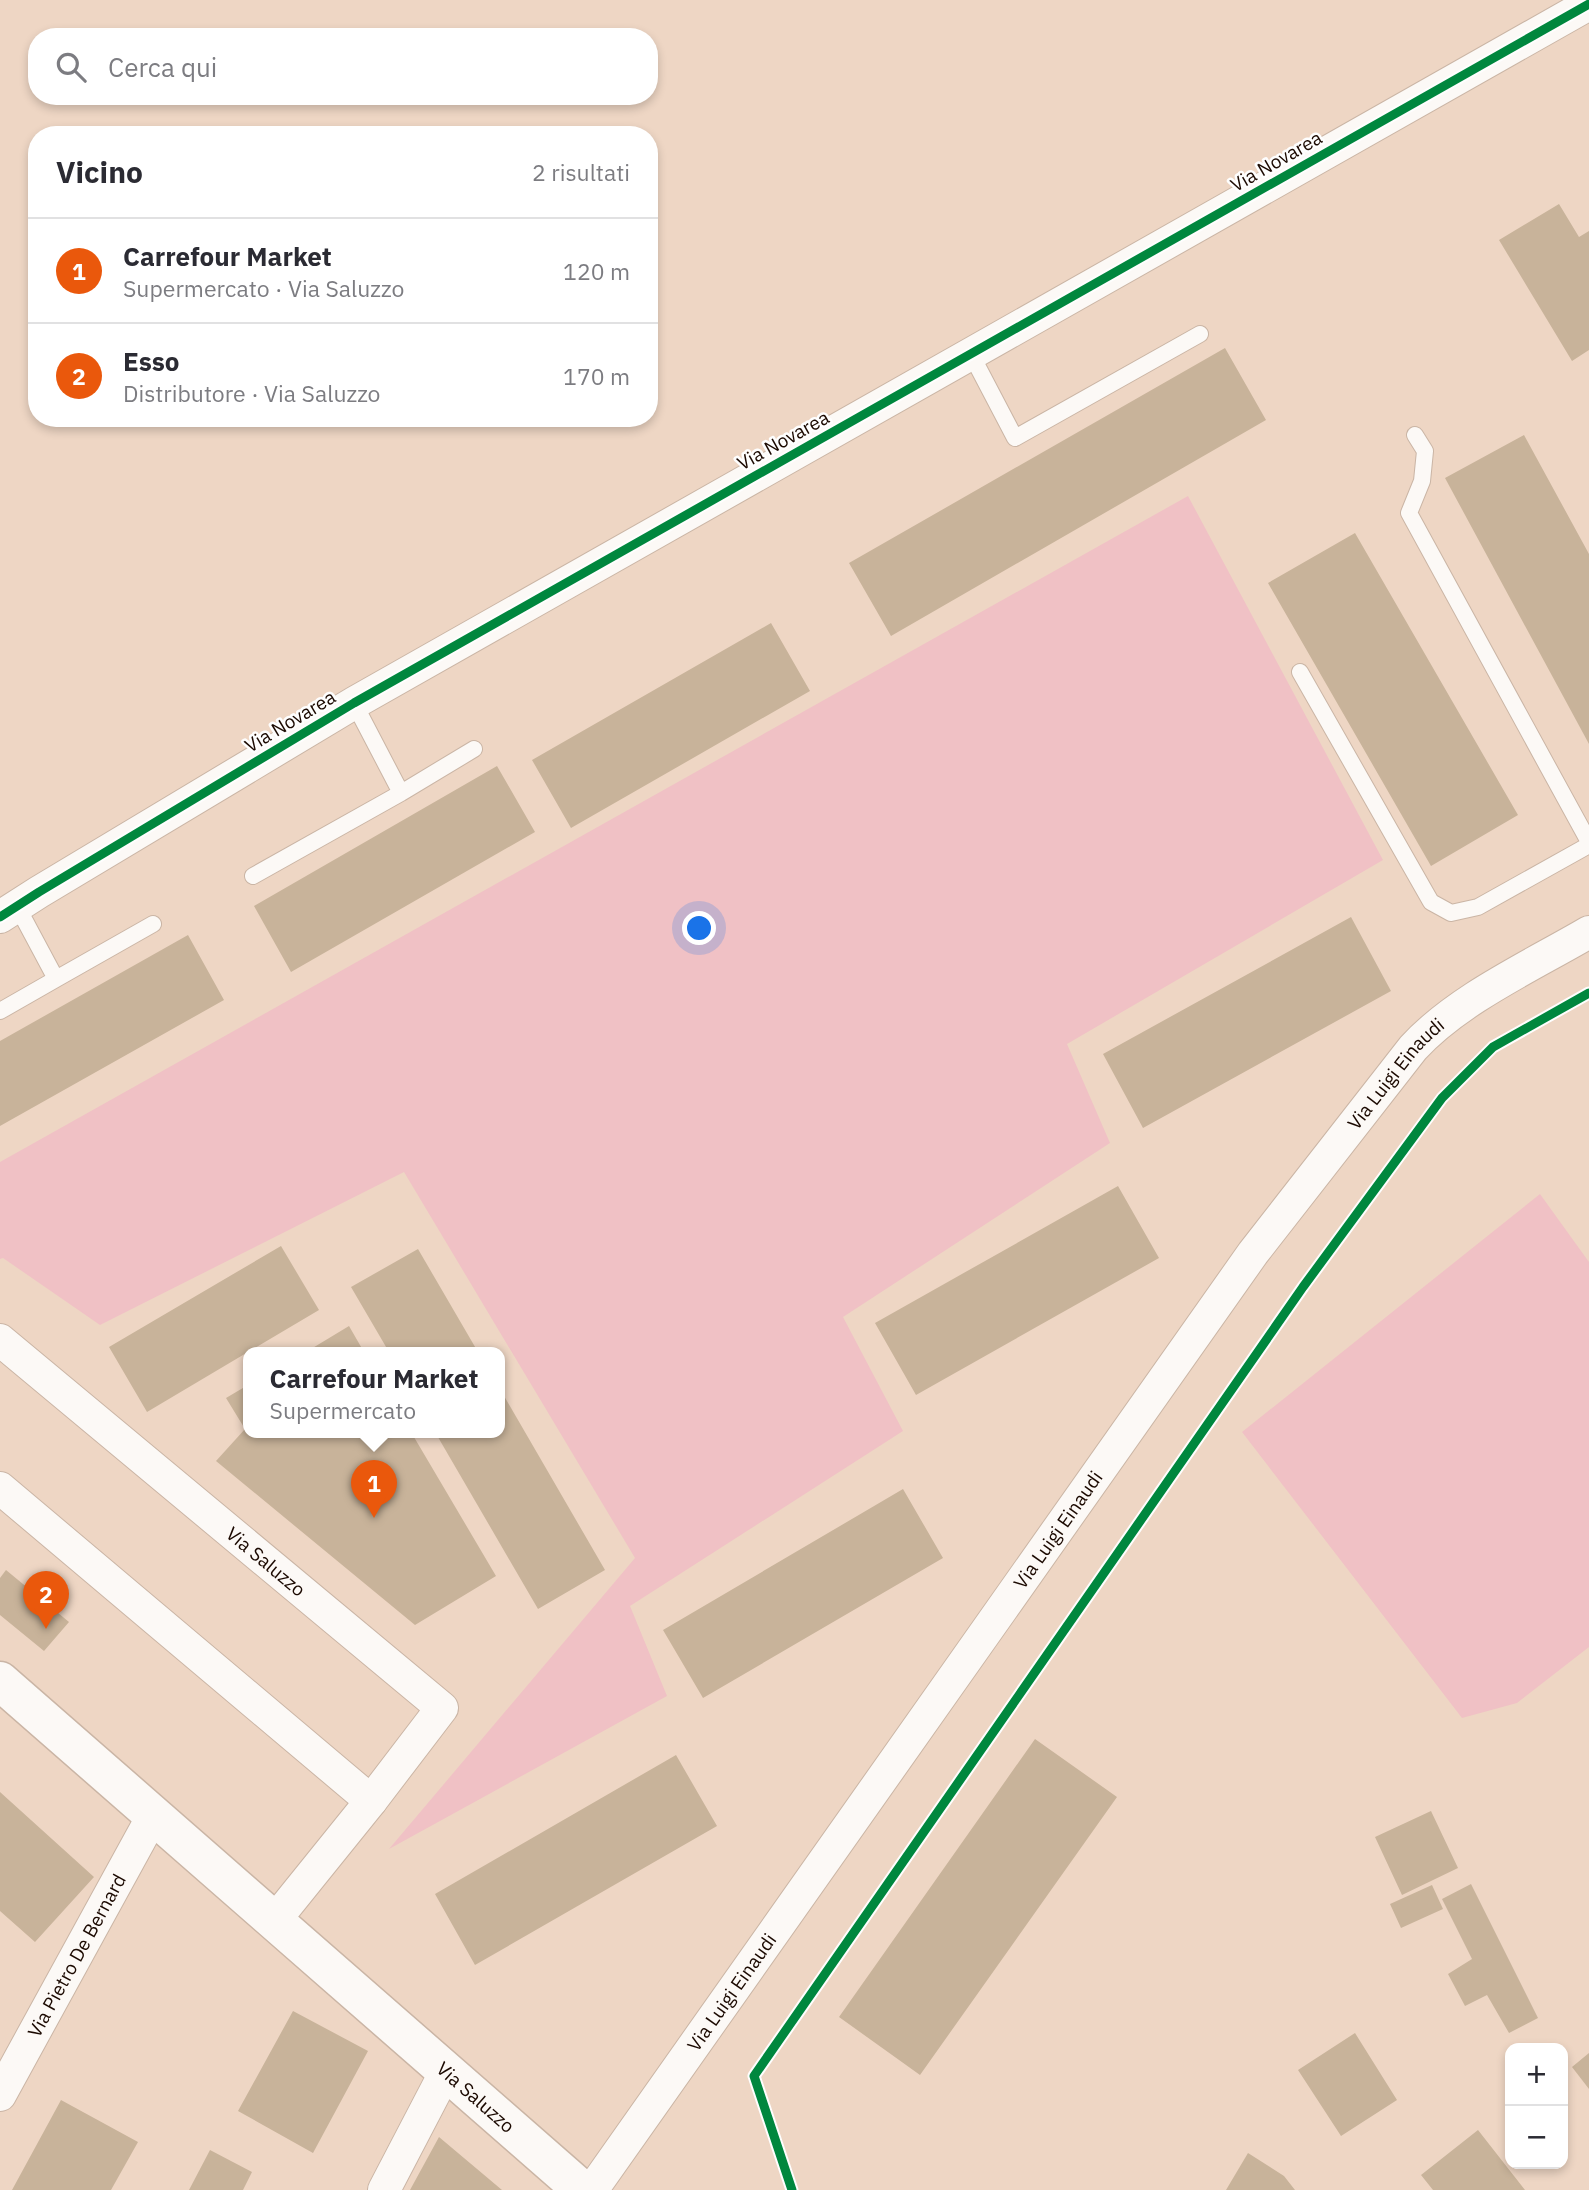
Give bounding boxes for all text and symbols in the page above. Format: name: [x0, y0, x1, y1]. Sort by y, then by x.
search box: [28, 28, 658, 105]
icon: search: [52, 48, 90, 86]
text: Cerca qui: [108, 50, 217, 84]
street label: Via Novarea: [1226, 125, 1326, 197]
text: Vicino: [56, 152, 143, 191]
text: 2 risultati: [532, 157, 630, 187]
text: Carrefour Market: [123, 239, 332, 273]
text: 1: [72, 256, 86, 286]
text: 120 m: [563, 256, 630, 286]
text: Supermercato · Via Saluzzo: [123, 273, 404, 303]
text: Esso: [123, 344, 179, 378]
text: 2: [72, 361, 86, 391]
text: 170 m: [563, 361, 630, 391]
text: Distributore · Via Saluzzo: [123, 378, 381, 408]
street label: Via Novarea: [733, 405, 833, 475]
street label: Via Novarea: [240, 685, 340, 757]
your location: [682, 911, 716, 945]
street label: Via Luigi Einaudi: [1342, 1013, 1449, 1134]
popup: [243, 1347, 505, 1438]
text: Carrefour Market: [270, 1361, 478, 1395]
text: Supermercato: [270, 1395, 416, 1425]
pin: 1: [351, 1460, 397, 1518]
street label: Via Luigi Einaudi: [1008, 1466, 1108, 1593]
street label: Via Saluzzo: [221, 1521, 311, 1601]
pin: 2: [23, 1571, 69, 1629]
street label: Via Pietro De Bernard: [22, 1870, 131, 2041]
street label: Via Luigi Einaudi: [682, 1929, 781, 2056]
map controls: [1505, 2043, 1568, 2169]
button: +: [1505, 2043, 1568, 2106]
street label: Via Saluzzo: [432, 2056, 520, 2138]
button: −: [1505, 2106, 1568, 2169]

